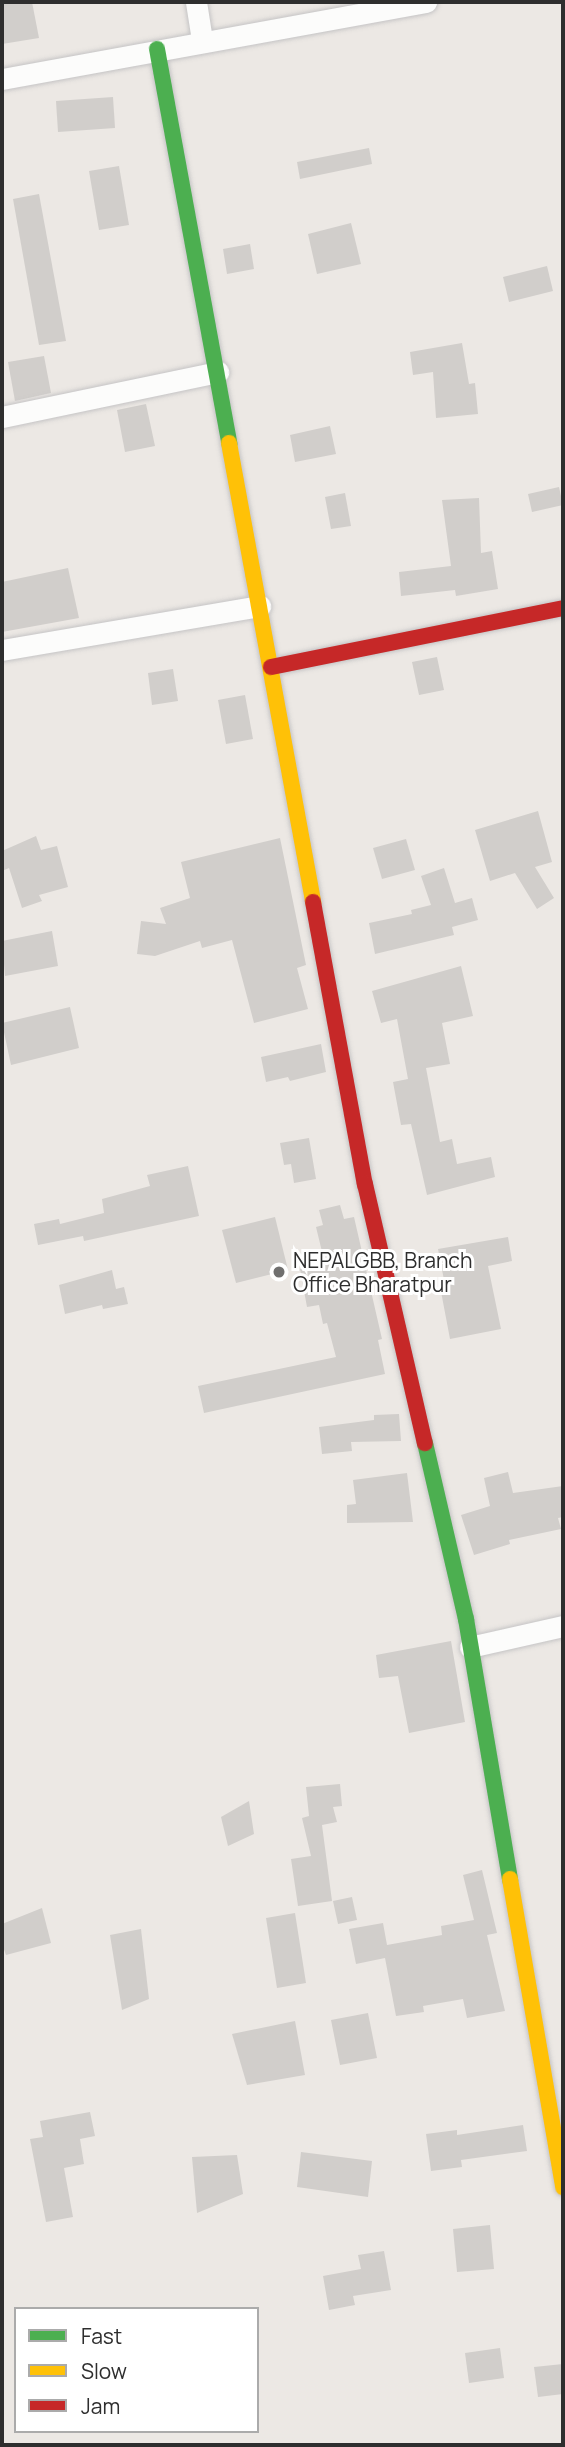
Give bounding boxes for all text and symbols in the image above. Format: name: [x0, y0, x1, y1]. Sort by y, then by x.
place label: NEPALGBB, Branch Office Bharatpur: [293, 1247, 472, 1297]
marker: NEPALGBB, Branch Office Bharatpur: [271, 1264, 287, 1280]
legend: [14, 2307, 259, 2433]
text: Fast: [81, 2322, 122, 2350]
text: Slow: [81, 2357, 127, 2385]
text: Jam: [81, 2392, 120, 2420]

